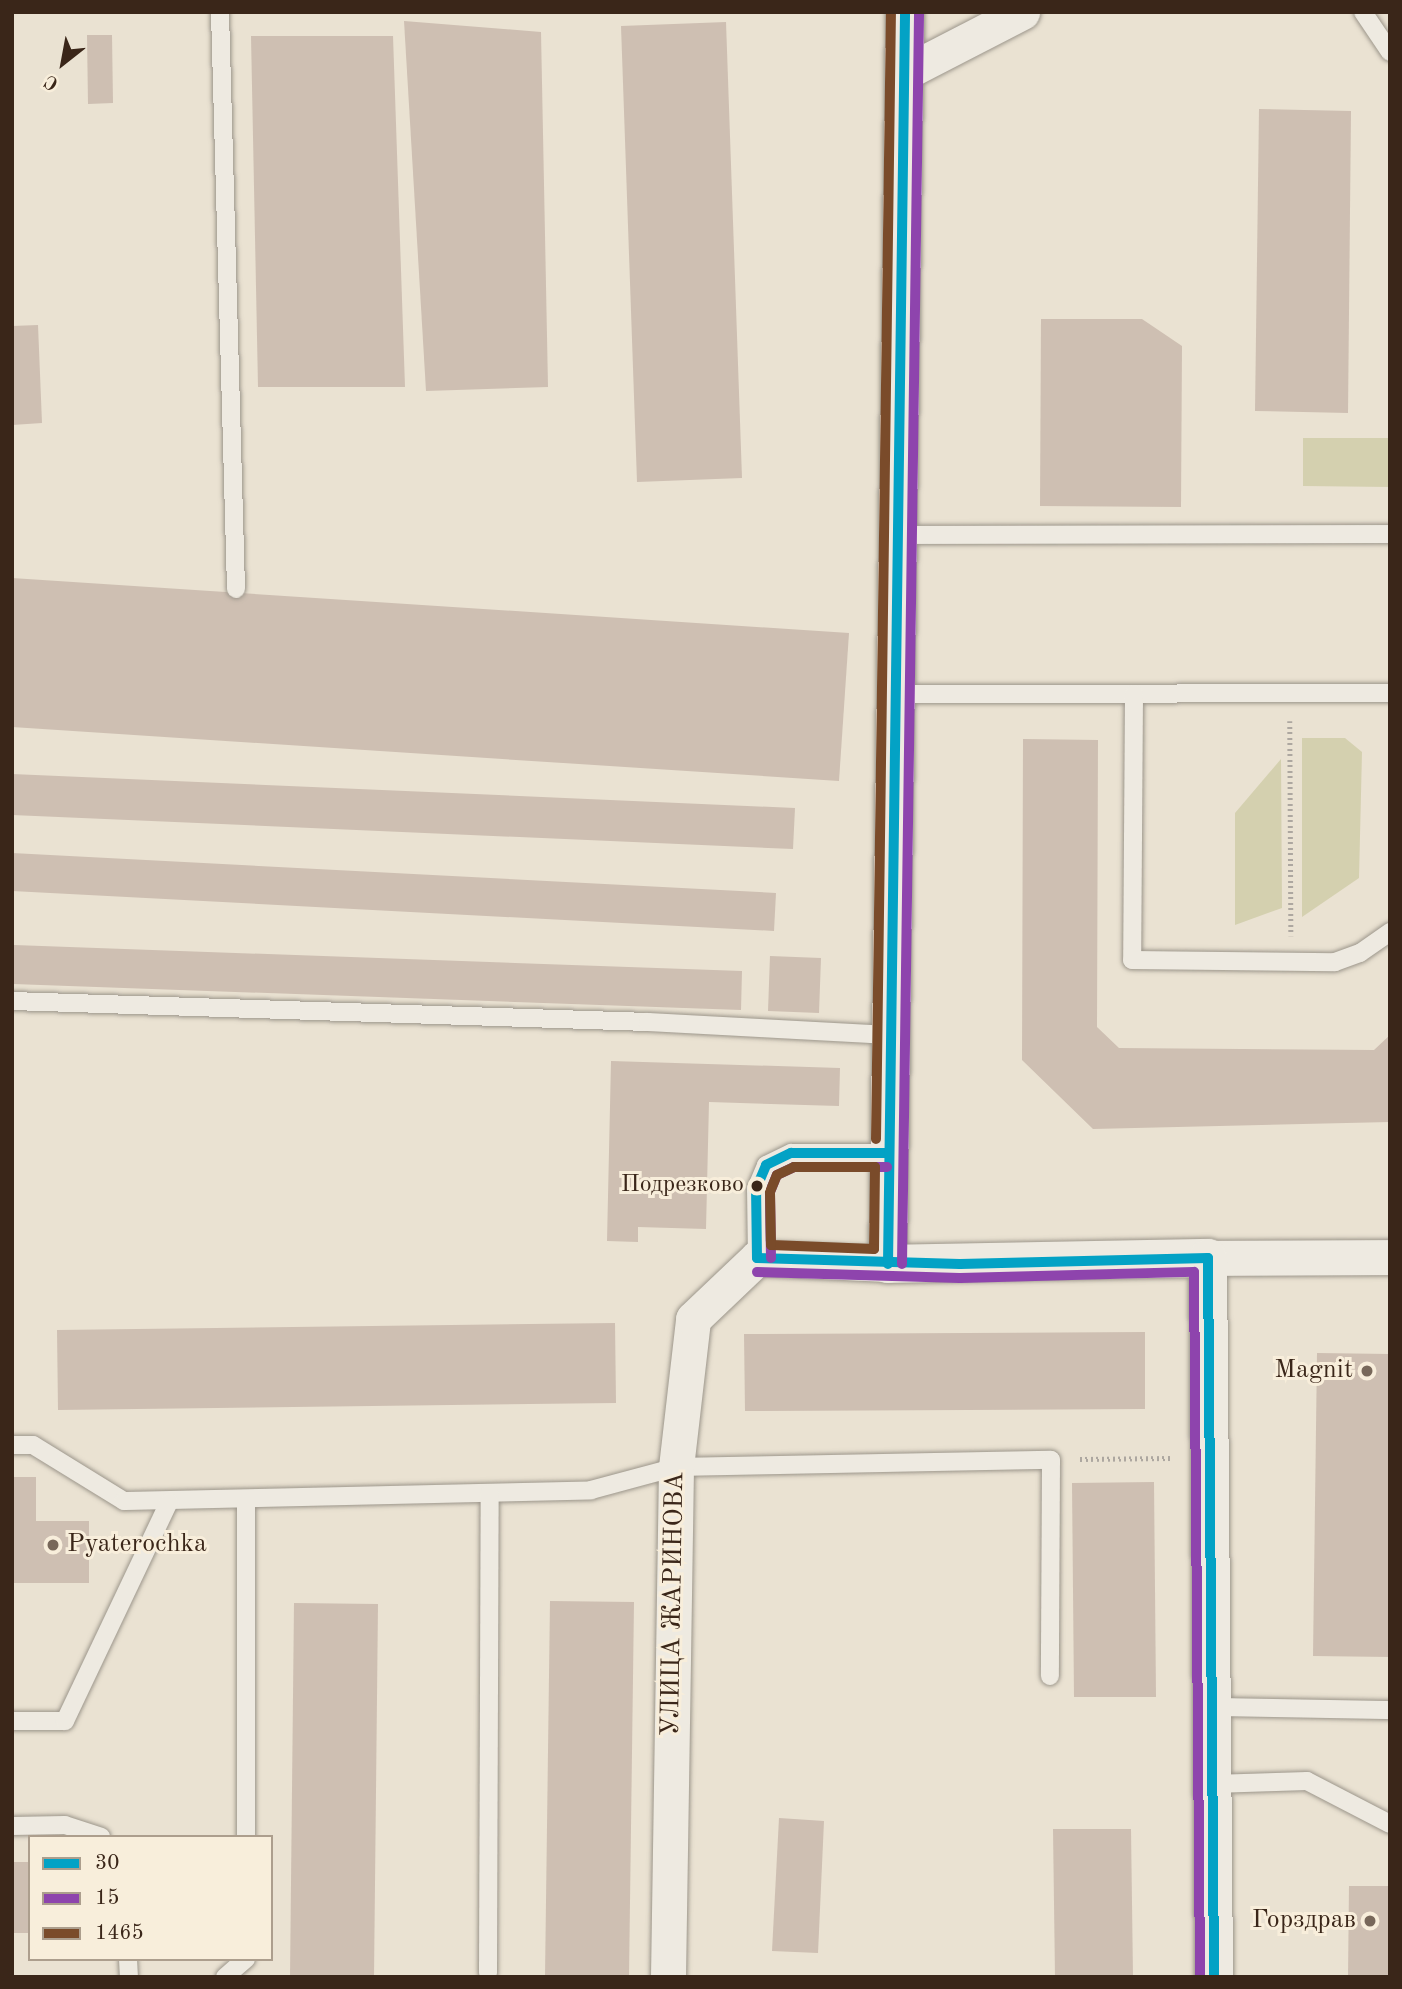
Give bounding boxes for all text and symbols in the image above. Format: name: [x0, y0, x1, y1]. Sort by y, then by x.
north arrow: [28, 28, 98, 98]
text: С: [42, 70, 62, 93]
place label: Подрезково: [621, 1172, 744, 1200]
marker: Подрезково: [750, 1179, 764, 1193]
place label: Magnit: [1274, 1355, 1353, 1387]
marker: Magnit: [1359, 1363, 1375, 1379]
street label: УЛИЦА ЖАРИНОВА: [656, 1472, 692, 1736]
place label: Pyaterochka: [67, 1529, 207, 1561]
marker: Pyaterochka: [45, 1537, 61, 1553]
legend: [28, 1835, 273, 1961]
text: 30: [95, 1853, 119, 1874]
text: 15: [95, 1888, 119, 1909]
place label: Горздрав: [1252, 1905, 1356, 1937]
marker: Горздрав: [1362, 1913, 1378, 1929]
text: 1465: [95, 1923, 144, 1944]

